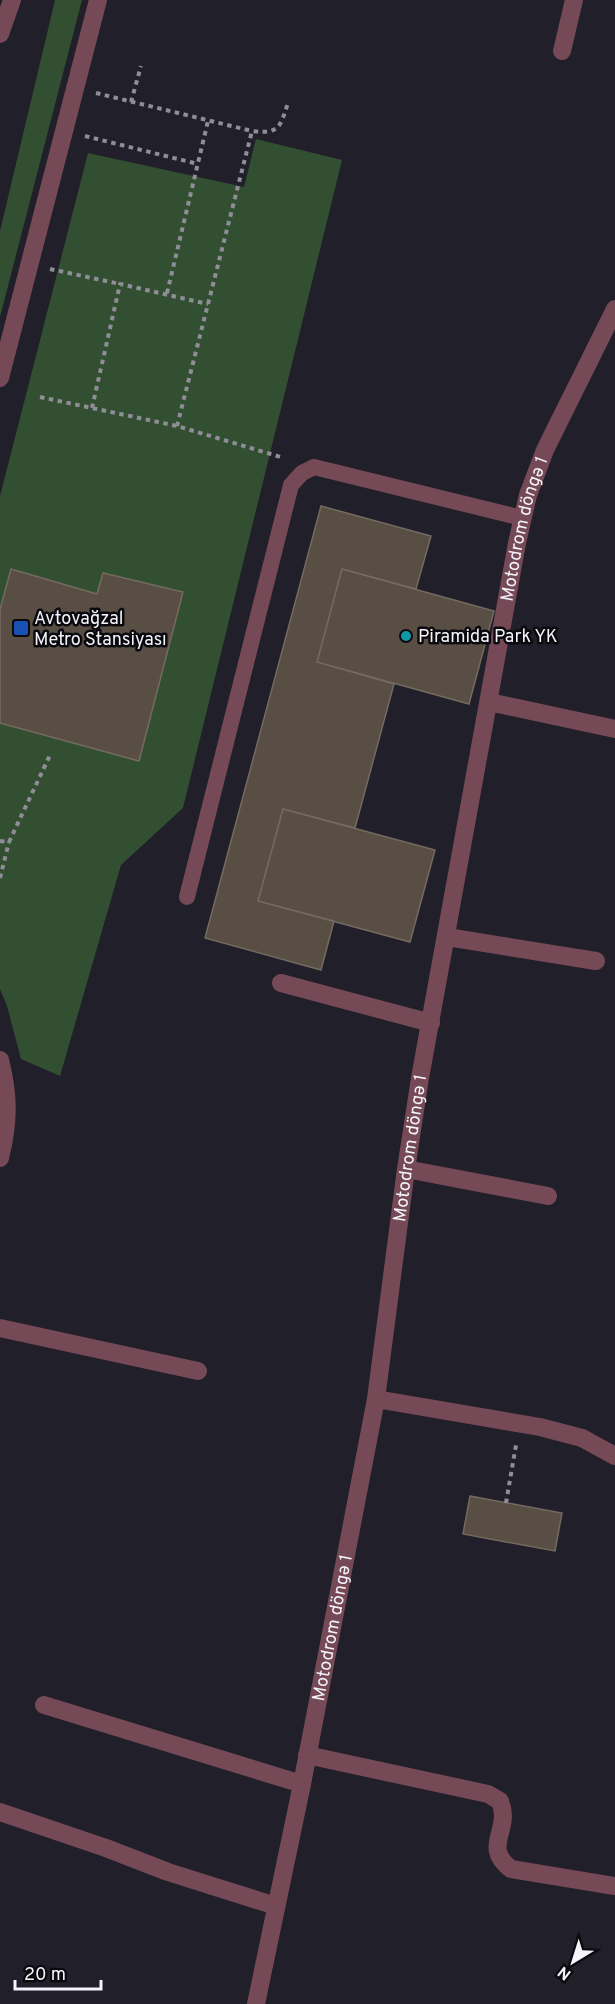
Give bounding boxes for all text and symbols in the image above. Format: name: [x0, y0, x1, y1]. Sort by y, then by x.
street label: Motodrom döngə 1: [497, 453, 555, 603]
place label: Avtovağzal Metro Stansiyası: [34, 608, 167, 652]
marker: Avtovağzal Metro Stansiyası: [12, 619, 30, 637]
place label: Piramida Park YK: [418, 626, 558, 649]
marker: Piramida Park YK: [399, 629, 413, 643]
street label: Motodrom döngə 1: [389, 1073, 433, 1224]
street label: Motodrom döngə 1: [308, 1553, 359, 1703]
north arrow: [543, 1932, 603, 1992]
scale bar: [15, 1953, 100, 1991]
text: N: [554, 1961, 576, 1984]
text: 20 m: [24, 1964, 66, 1987]

